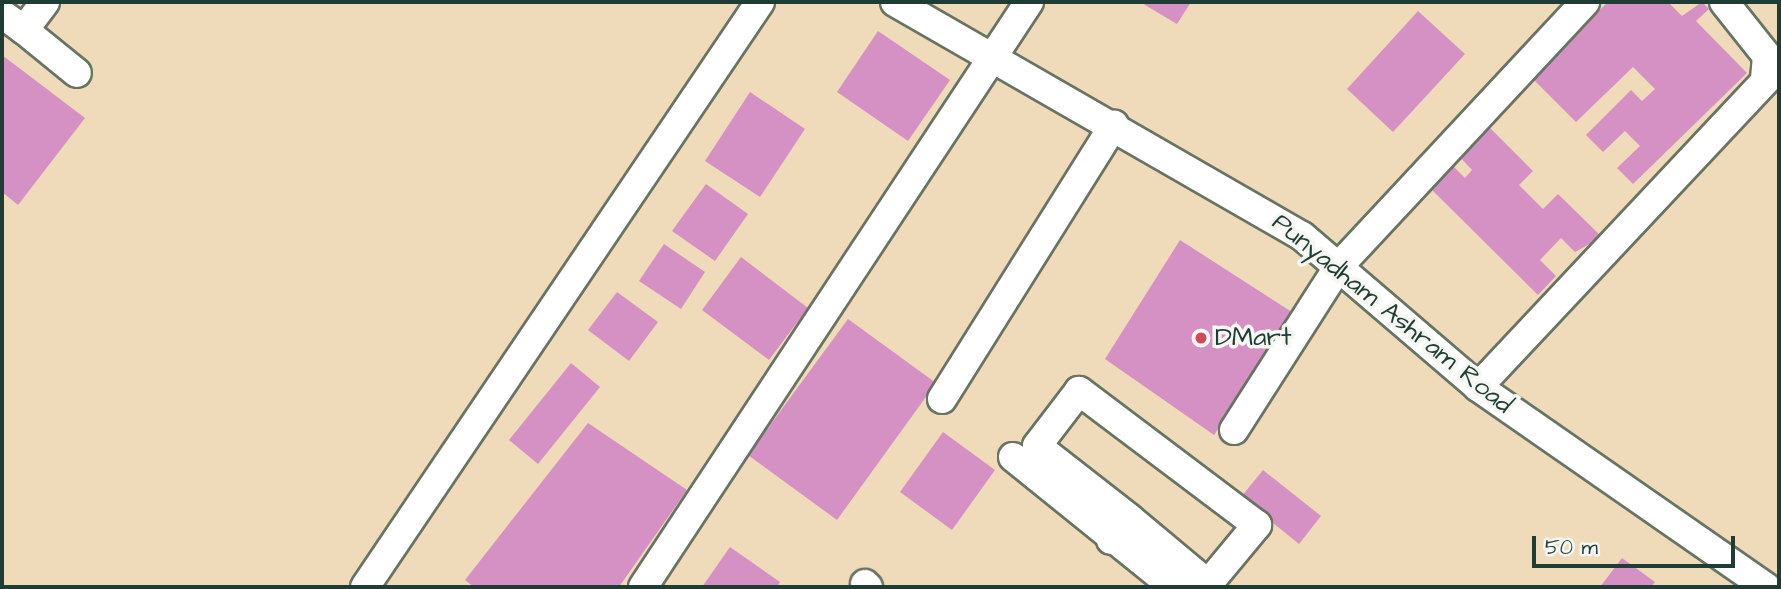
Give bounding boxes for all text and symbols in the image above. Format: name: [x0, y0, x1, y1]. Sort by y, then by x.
street label: Punyadham Ashram Road: [1265, 207, 1519, 421]
place label: DMart: [1215, 322, 1291, 354]
marker: DMart: [1193, 330, 1209, 346]
scale bar: [1536, 522, 1739, 566]
text: 50 m: [1545, 533, 1598, 562]

